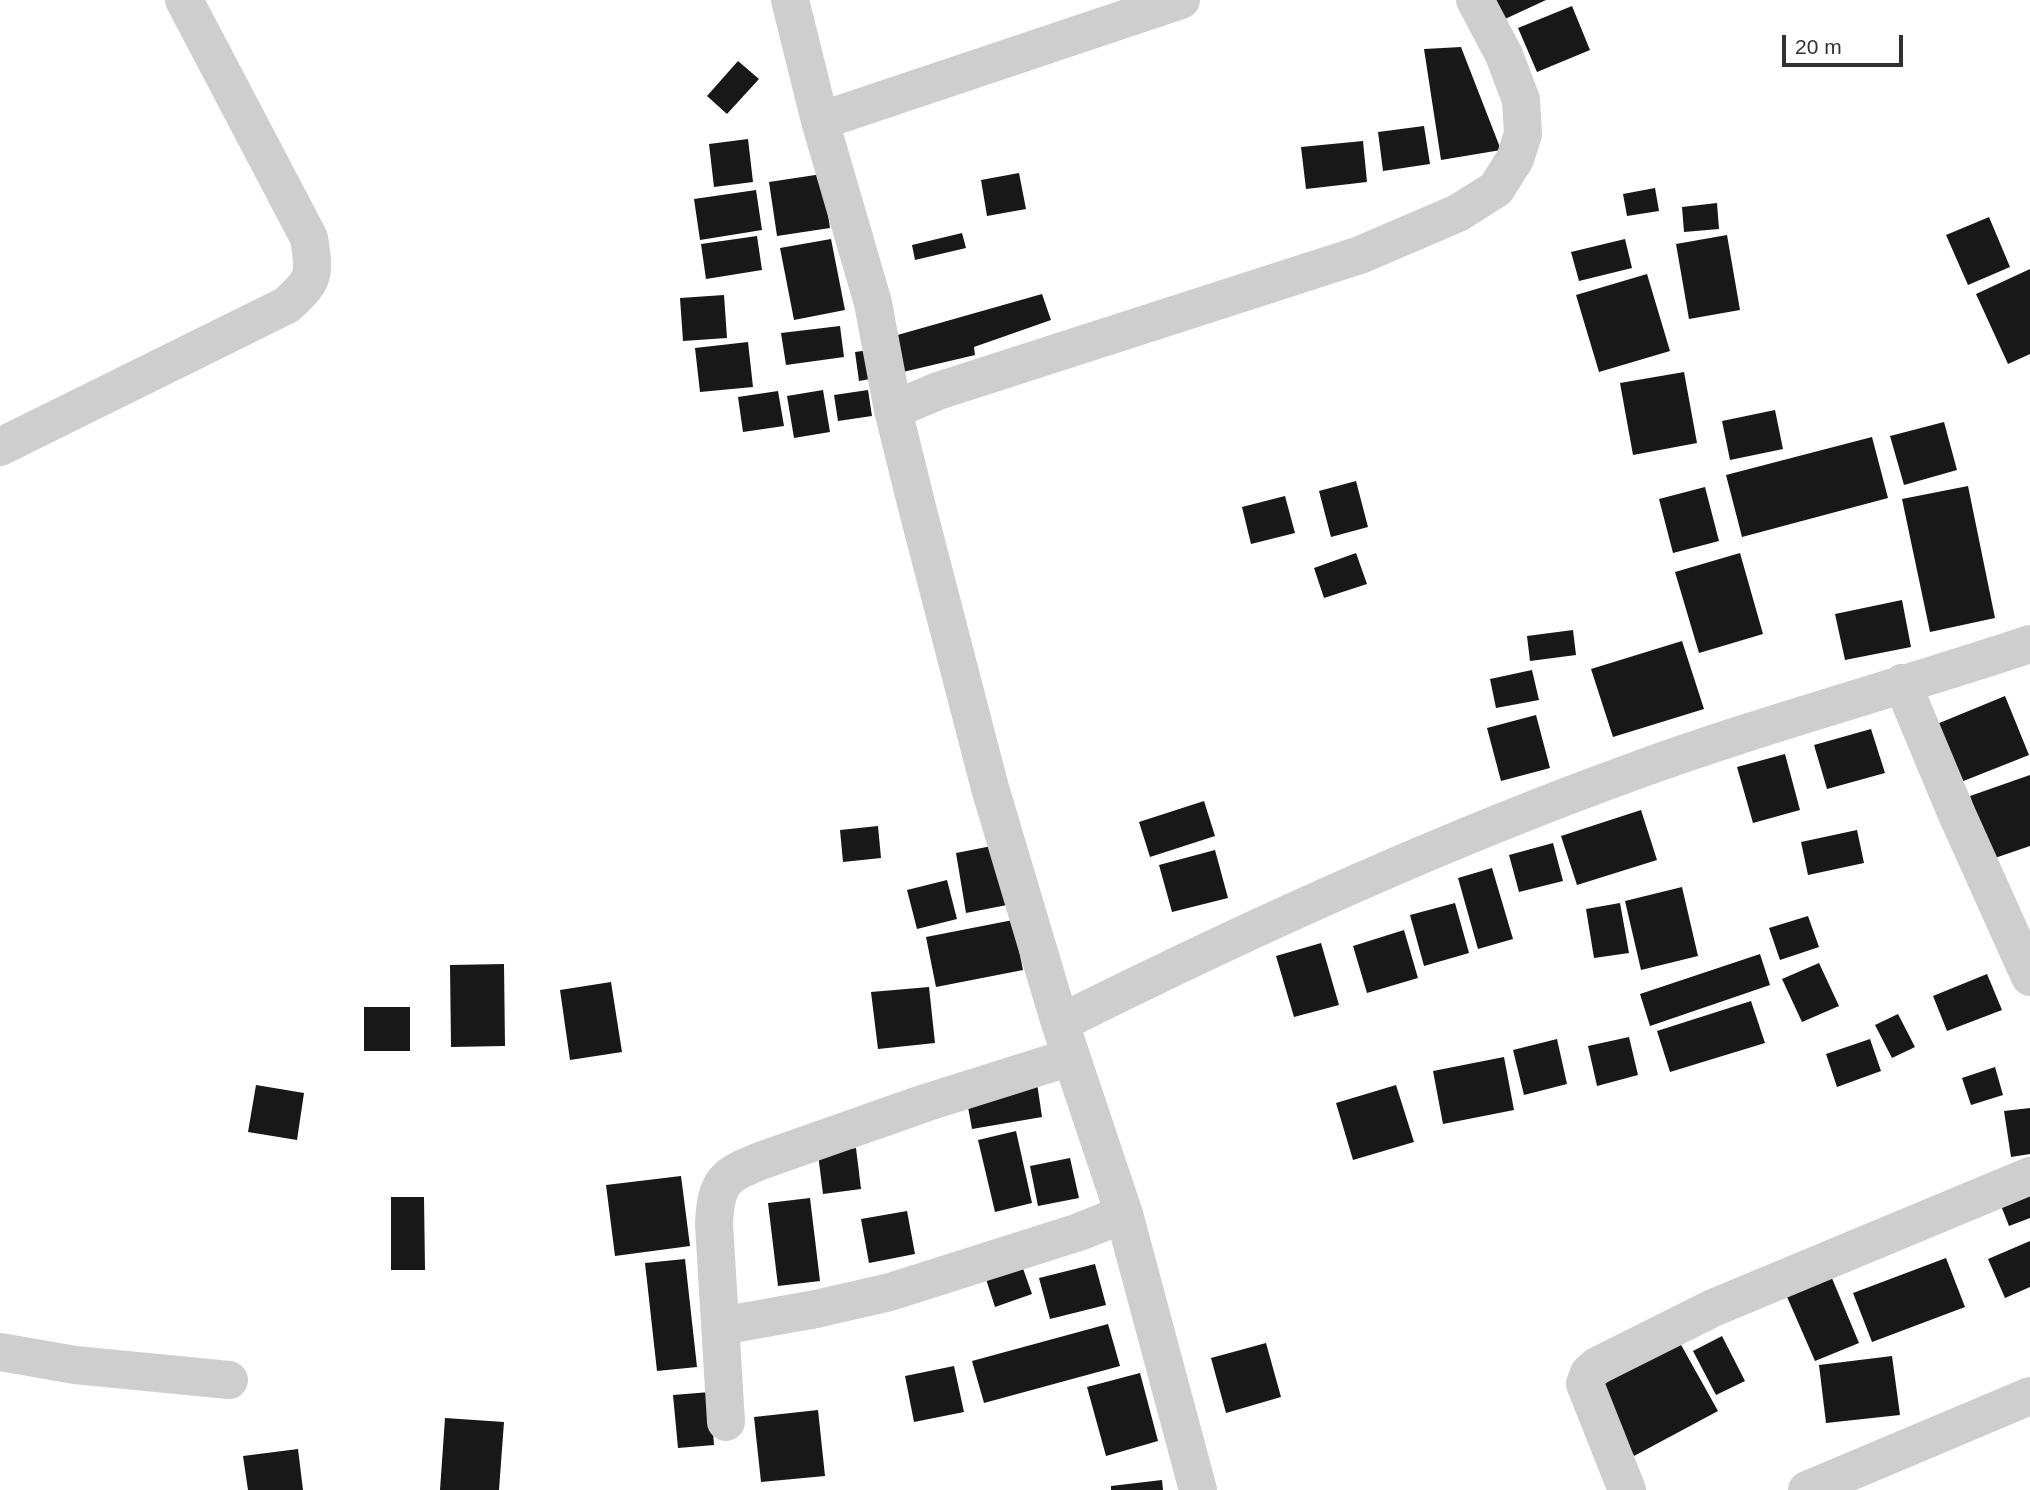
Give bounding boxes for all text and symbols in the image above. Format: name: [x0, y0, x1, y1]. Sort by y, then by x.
scale bar: [1785, 21, 1906, 65]
text: 20 m: [1795, 35, 1842, 58]

